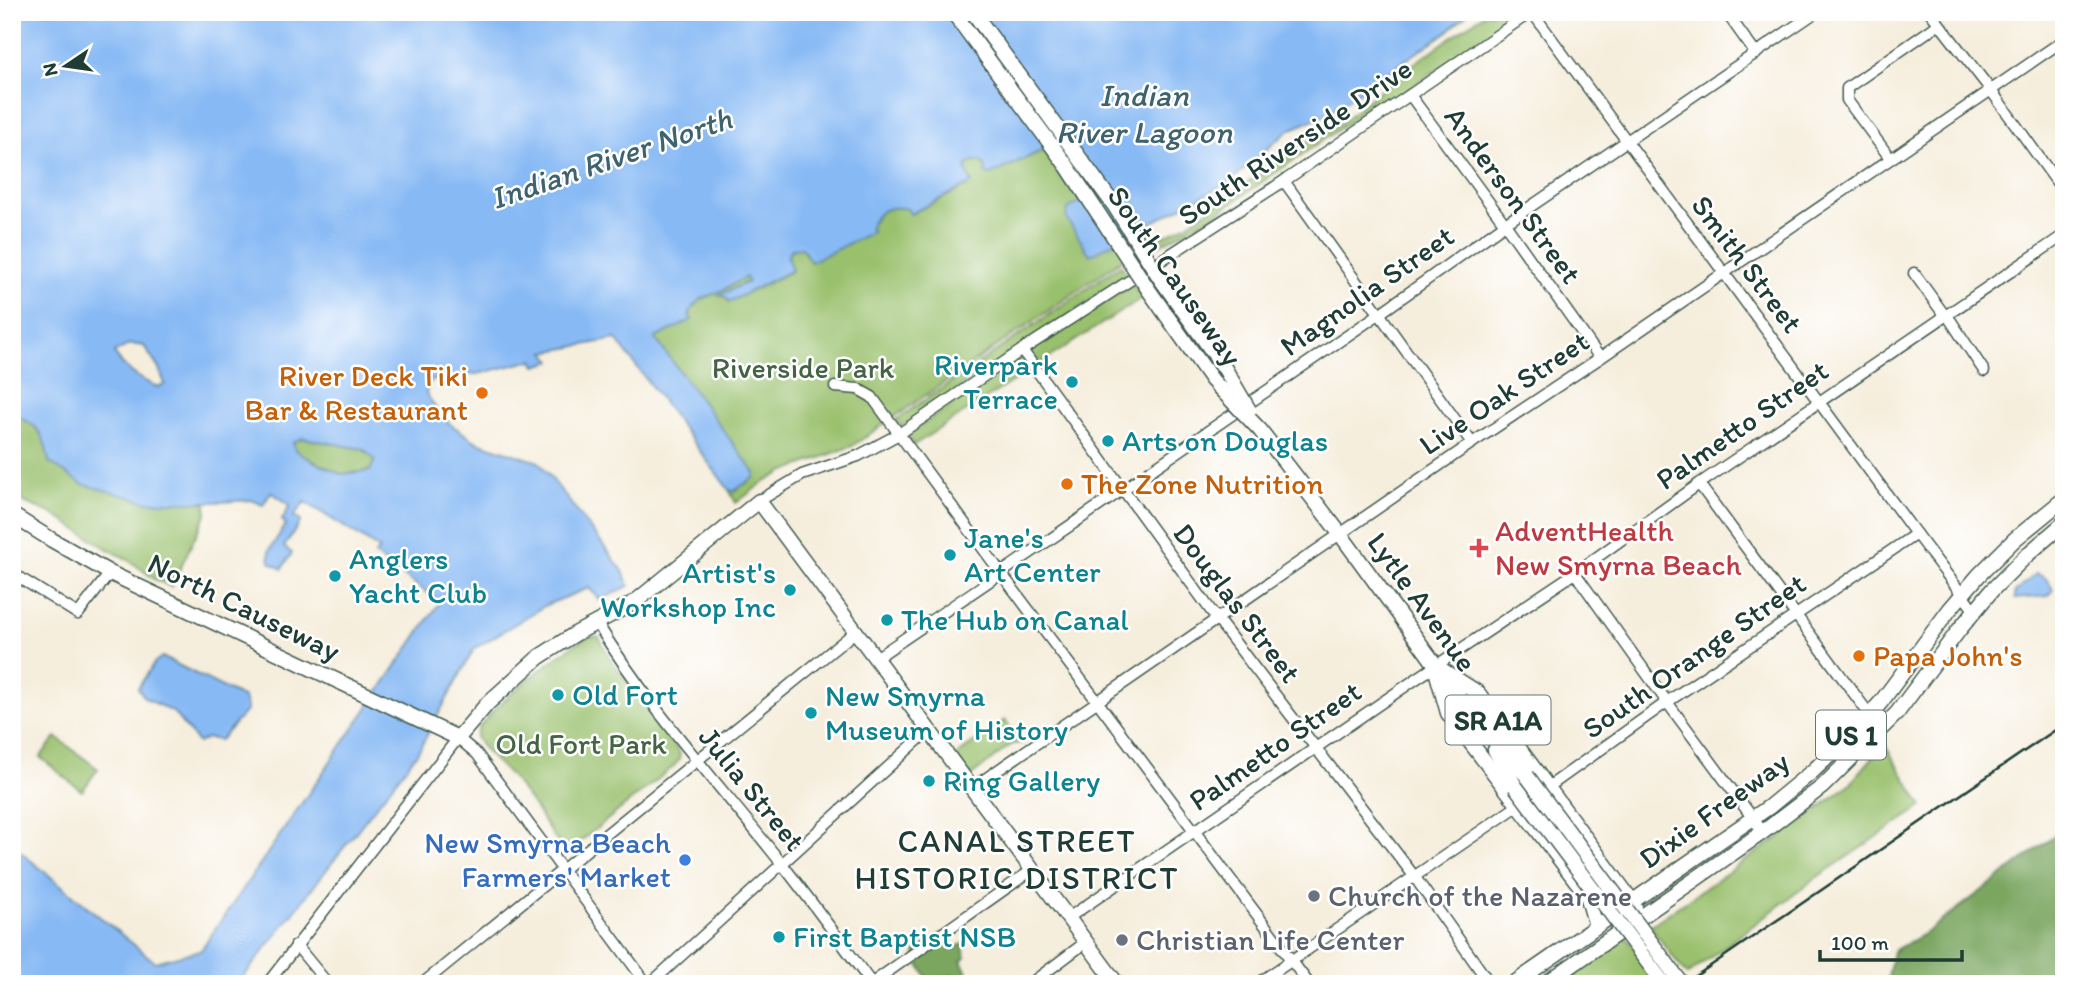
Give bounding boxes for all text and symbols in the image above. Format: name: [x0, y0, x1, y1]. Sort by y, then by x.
north arrow: [32, 32, 102, 102]
street label: South Riverside Drive: [1171, 50, 1419, 234]
text: N: [37, 61, 63, 79]
water label: Indian River Lagoon: [1056, 76, 1232, 151]
water label: Indian River North: [486, 99, 737, 217]
street label: Anderson Street: [1437, 99, 1590, 290]
street label: South Causeway: [1100, 179, 1251, 373]
street label: Smith Street: [1684, 187, 1811, 340]
street label: Magnolia Street: [1273, 217, 1461, 364]
street label: Live Oak Street: [1412, 322, 1596, 463]
place label: Riverpark Terrace: [934, 346, 1058, 417]
park label: Riverside Park: [712, 349, 895, 386]
street label: Palmetto Street: [1648, 352, 1835, 498]
place label: River Deck Tiki Bar & Restaurant: [245, 357, 468, 428]
marker: Riverpark Terrace: [1064, 374, 1080, 390]
marker: River Deck Tiki Bar & Restaurant: [474, 385, 490, 401]
place label: Arts on Douglas: [1122, 422, 1328, 459]
marker: Arts on Douglas: [1100, 433, 1116, 449]
place label: The Zone Nutrition: [1081, 465, 1323, 502]
marker: The Zone Nutrition: [1059, 476, 1075, 492]
place label: AdventHealth New Smyrna Beach: [1495, 512, 1742, 583]
street label: Douglas Street: [1165, 515, 1310, 690]
place label: Jane's Art Center: [964, 519, 1101, 590]
street label: Lytle Avenue: [1359, 525, 1485, 679]
marker: AdventHealth New Smyrna Beach: [1469, 538, 1489, 558]
place label: Anglers Yacht Club: [349, 540, 487, 611]
street label: North Causeway: [142, 544, 346, 669]
marker: Jane's Art Center: [942, 547, 958, 563]
place label: Artist's Workshop Inc: [600, 554, 776, 625]
street label: South Orange Street: [1575, 565, 1813, 747]
marker: Anglers Yacht Club: [327, 568, 343, 584]
marker: Artist's Workshop Inc: [782, 582, 798, 598]
place label: The Hub on Canal: [901, 601, 1129, 638]
marker: The Hub on Canal: [879, 612, 895, 628]
place label: Papa John's: [1873, 637, 2023, 674]
marker: Papa John's: [1851, 648, 1867, 664]
street label: Palmetto Street: [1181, 673, 1368, 819]
place label: Old Fort: [572, 676, 678, 713]
place label: New Smyrna Museum of History: [825, 677, 1068, 748]
marker: Old Fort: [550, 687, 566, 703]
road number: SR A1A: [1446, 696, 1550, 744]
marker: New Smyrna Museum of History: [803, 705, 819, 721]
road number: US 1: [1816, 710, 1886, 760]
street label: Julia Street: [691, 719, 814, 858]
park label: Old Fort Park: [495, 725, 667, 762]
street label: Dixie Freeway: [1631, 743, 1796, 877]
place label: Ring Gallery: [943, 762, 1100, 799]
marker: Ring Gallery: [921, 773, 937, 789]
district label: CANAL STREET HISTORIC DISTRICT: [855, 822, 1179, 897]
place label: New Smyrna Beach Farmers' Market: [424, 824, 671, 895]
marker: New Smyrna Beach Farmers' Market: [677, 852, 693, 868]
place label: Church of the Nazarene: [1328, 877, 1632, 914]
marker: Church of the Nazarene: [1306, 888, 1322, 904]
place label: First Baptist NSB: [793, 918, 1016, 955]
scale bar: [1820, 919, 1962, 963]
place label: Christian Life Center: [1136, 921, 1405, 958]
marker: First Baptist NSB: [771, 929, 787, 945]
text: 100 m: [1831, 930, 1889, 955]
marker: Christian Life Center: [1114, 932, 1130, 948]

